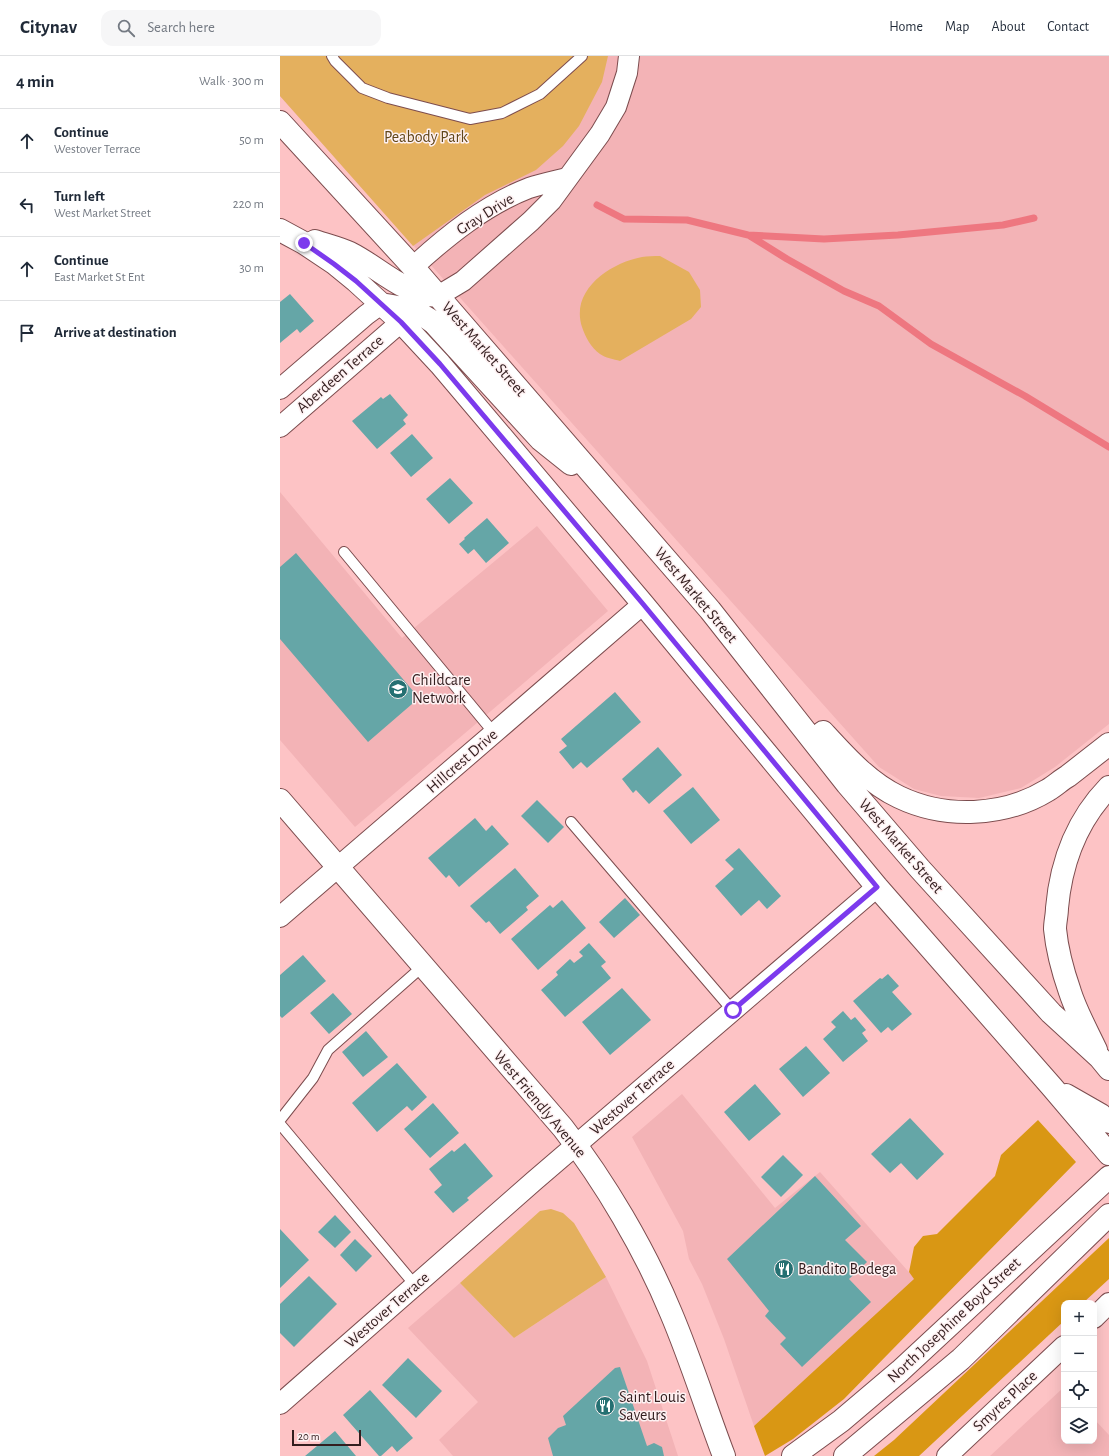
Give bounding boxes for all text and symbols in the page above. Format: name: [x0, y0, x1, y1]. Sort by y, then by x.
search box: [101, 10, 381, 46]
icon: search: [115, 17, 137, 39]
text: Citynav: [20, 18, 77, 37]
text: Search here: [147, 20, 215, 35]
text: Home: [889, 20, 923, 34]
text: Map: [945, 20, 969, 34]
text: About: [991, 20, 1025, 34]
text: Contact: [1047, 20, 1089, 34]
text: 4 min: [16, 73, 54, 90]
text: Walk · 300 m: [199, 75, 264, 88]
text: Continue: [54, 125, 109, 140]
park label: Peabody Park: [384, 129, 469, 146]
icon: ahead: [16, 130, 38, 152]
text: 50 m: [239, 134, 264, 147]
text: Westover Terrace: [54, 143, 140, 156]
text: Turn left: [54, 189, 105, 204]
street label: Gray Drive: [454, 190, 517, 239]
icon: left: [16, 194, 38, 216]
text: 220 m: [233, 198, 264, 211]
text: West Market Street: [54, 207, 151, 220]
route end: [295, 234, 313, 252]
text: Continue: [54, 253, 109, 268]
icon: ahead: [16, 258, 38, 280]
text: 30 m: [239, 262, 264, 275]
text: East Market St Ent: [54, 271, 145, 284]
street label: West Market Street: [439, 299, 529, 399]
icon: arrive: [16, 322, 38, 344]
text: Arrive at destination: [54, 325, 177, 340]
street label: Aberdeen Terrace: [294, 332, 386, 416]
street label: West Market Street: [652, 544, 740, 646]
place label: Childcare Network: [412, 672, 471, 706]
school or university icon: Childcare Network: [387, 678, 409, 700]
street label: Hillcrest Drive: [423, 726, 501, 796]
street label: West Market Street: [856, 796, 946, 896]
route start: [724, 1001, 742, 1019]
street label: West Friendly Avenue: [490, 1048, 589, 1161]
street label: Westover Terrace: [587, 1056, 677, 1138]
street label: North Josephine Boyd Street: [884, 1254, 1024, 1386]
restaurant icon: Bandito Bodega: [773, 1258, 795, 1280]
place label: Bandito Bodega: [798, 1261, 896, 1277]
street label: Westover Terrace: [342, 1269, 432, 1351]
map controls: [1061, 1300, 1097, 1444]
button: +: [1061, 1300, 1097, 1336]
button: −: [1061, 1336, 1097, 1372]
street label: Smyres Place: [970, 1368, 1041, 1435]
button: locate: [1061, 1372, 1097, 1408]
place label: Saint Louis Saveurs: [619, 1389, 686, 1423]
restaurant icon: Saint Louis Saveurs: [594, 1395, 616, 1417]
button: layers: [1061, 1408, 1097, 1444]
scale bar: [292, 1428, 361, 1447]
text: 20 m: [298, 1431, 319, 1442]

